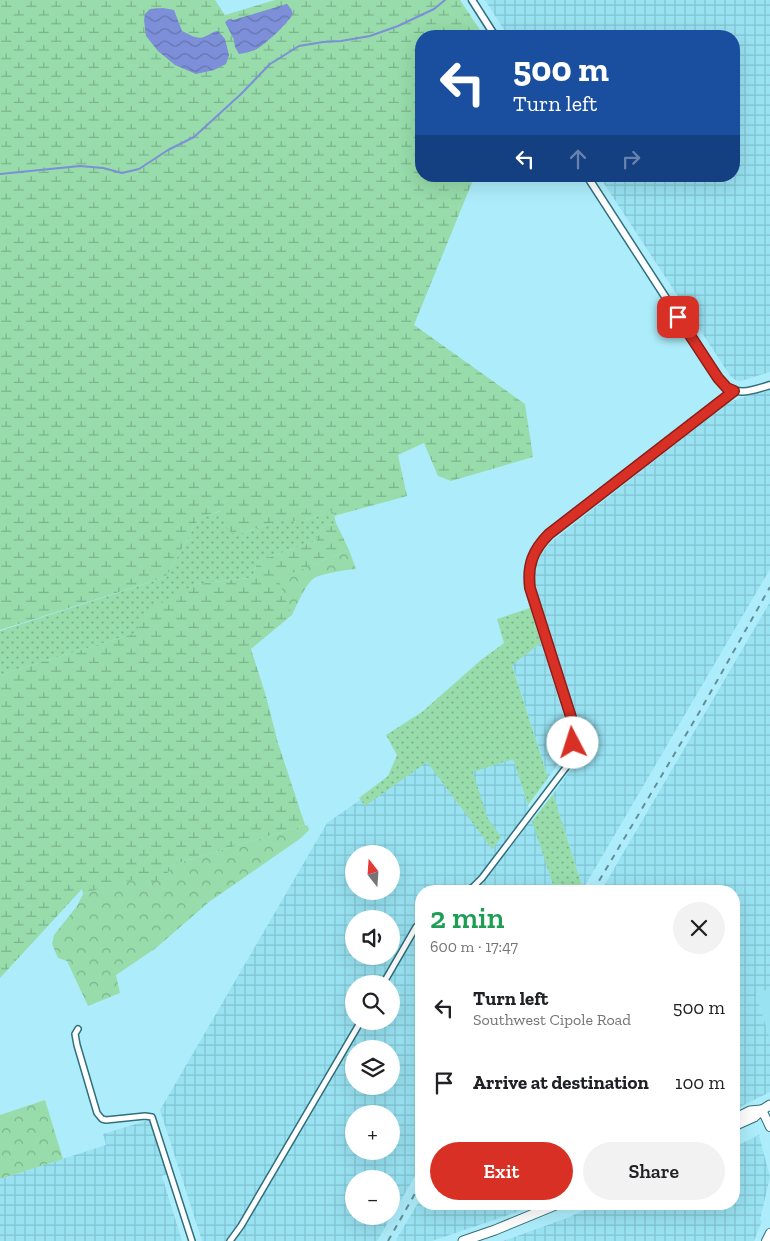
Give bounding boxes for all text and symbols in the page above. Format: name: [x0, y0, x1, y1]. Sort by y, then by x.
text: 500 m: [513, 48, 609, 90]
icon: left: [430, 50, 495, 115]
text: Turn left: [513, 90, 597, 117]
icon: left: [511, 145, 539, 173]
icon: ahead: [564, 145, 592, 173]
icon: right: [617, 145, 645, 173]
pin: [657, 296, 699, 338]
icon: arrive: [664, 303, 692, 331]
position arrow: [546, 716, 598, 768]
north arrow: [345, 845, 400, 900]
map controls: [345, 845, 400, 1225]
text: 2 min: [430, 900, 504, 936]
button: close: [673, 902, 725, 954]
button: sound: [345, 910, 400, 965]
text: 600 m · 17:47: [430, 937, 518, 956]
button: search: [345, 975, 400, 1030]
text: Turn left: [473, 987, 548, 1010]
icon: left: [430, 994, 458, 1022]
text: 500 m: [673, 996, 725, 1019]
text: Southwest Cipole Road: [473, 1010, 631, 1029]
button: layers: [345, 1040, 400, 1095]
icon: arrive: [430, 1069, 458, 1097]
text: Arrive at destination: [473, 1071, 649, 1094]
text: 100 m: [675, 1071, 725, 1094]
button: +: [345, 1105, 400, 1160]
button: Exit: [430, 1142, 573, 1200]
button: Share: [583, 1142, 725, 1200]
button: −: [345, 1170, 400, 1225]

